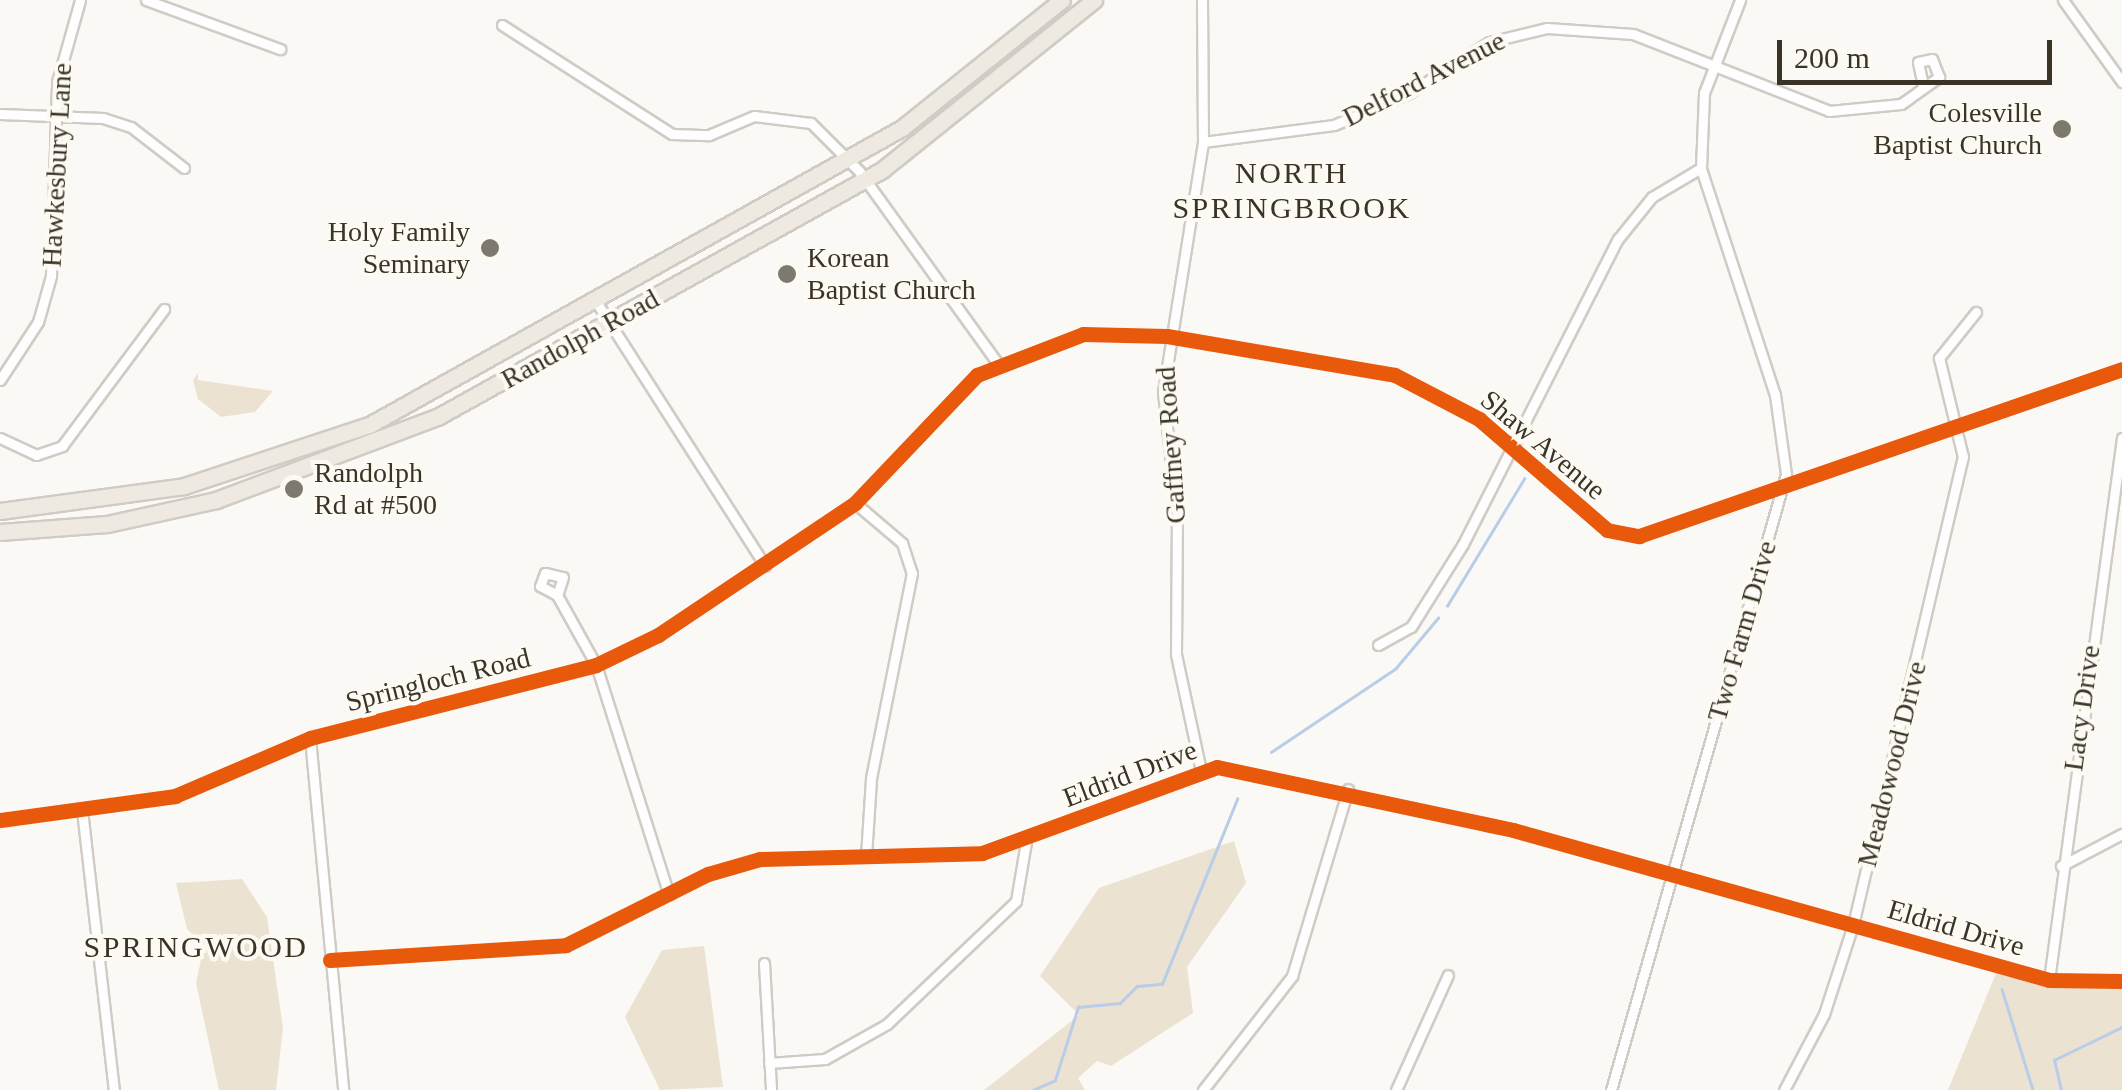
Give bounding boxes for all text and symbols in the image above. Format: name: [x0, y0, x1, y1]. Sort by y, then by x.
scale bar: [1782, 20, 2057, 82]
street label: Delford Avenue: [1337, 23, 1511, 135]
text: 200 m: [1794, 41, 1870, 74]
street label: Hawkesbury Lane: [35, 62, 79, 268]
place label: Colesville Baptist Church: [1873, 96, 2042, 162]
marker: Colesville Baptist Church: [2051, 118, 2073, 140]
district label: NORTH SPRINGBROOK: [1172, 155, 1412, 226]
place label: Holy Family Seminary: [328, 215, 470, 281]
marker: Holy Family Seminary: [479, 237, 501, 259]
place label: Korean Baptist Church: [807, 241, 976, 307]
marker: Korean Baptist Church: [776, 263, 798, 285]
street label: Randolph Road: [495, 282, 665, 396]
street label: Gaffney Road: [1149, 365, 1193, 525]
street label: Shaw Avenue: [1473, 383, 1613, 507]
place label: Randolph Rd at #500: [314, 456, 437, 522]
marker: Randolph Rd at #500: [283, 478, 305, 500]
street label: Two Farm Drive: [1700, 537, 1784, 725]
street label: Springloch Road: [342, 641, 534, 719]
street label: Lacy Drive: [2057, 643, 2107, 773]
street label: Meadowood Drive: [1850, 658, 1934, 870]
street label: Eldrid Drive: [1058, 733, 1202, 815]
street label: Eldrid Drive: [1884, 892, 2028, 964]
district label: SPRINGWOOD: [83, 929, 309, 965]

